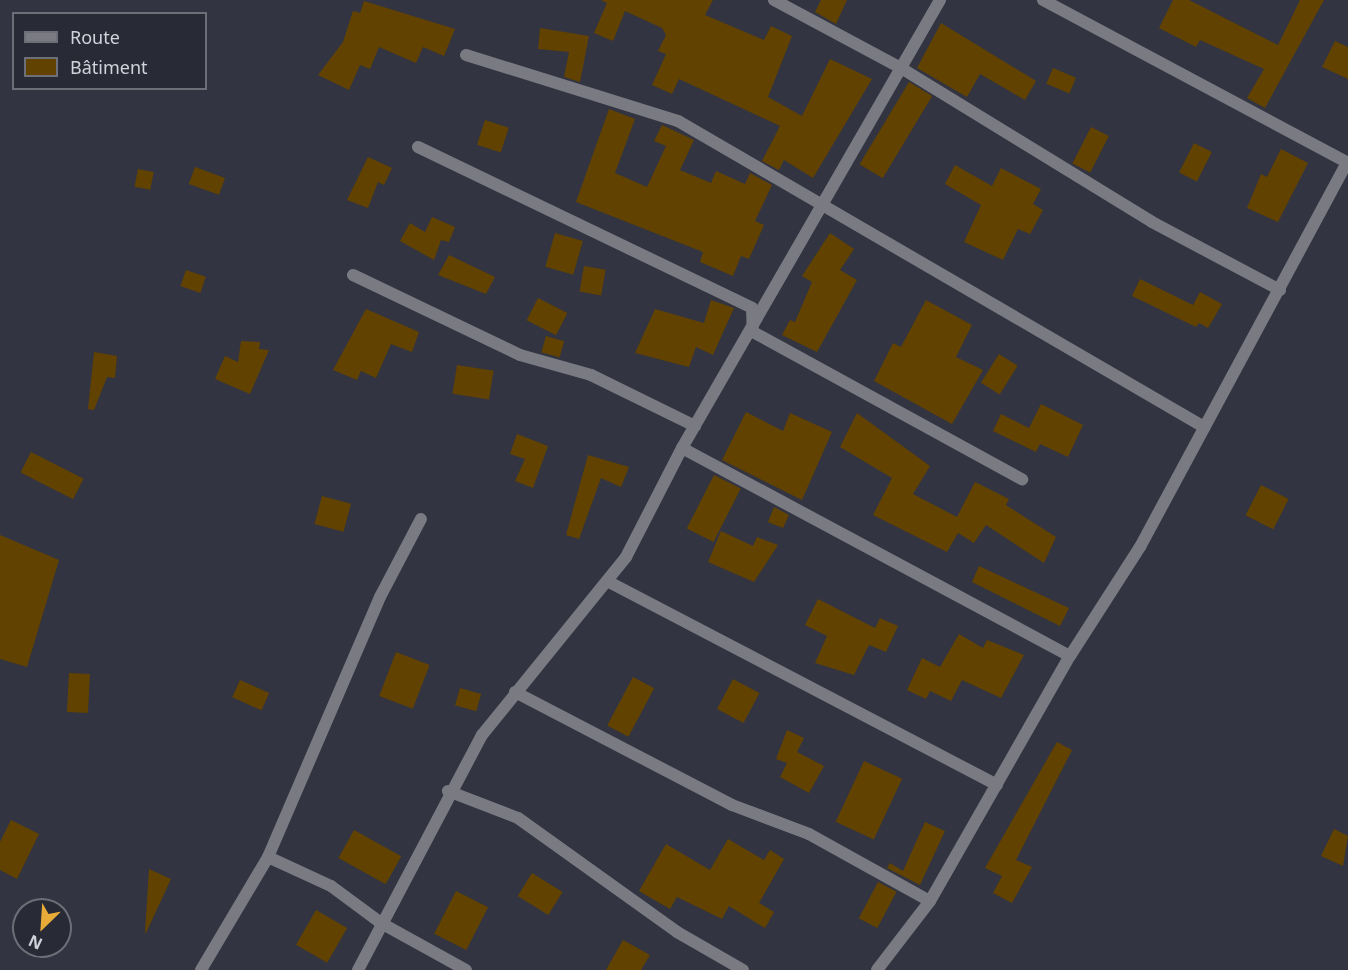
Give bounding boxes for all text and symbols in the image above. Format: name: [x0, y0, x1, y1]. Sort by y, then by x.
legend: [12, 12, 207, 90]
text: Route: [70, 25, 120, 49]
text: Bâtiment: [70, 55, 148, 79]
north arrow: [12, 898, 72, 958]
text: N: [25, 930, 46, 955]

